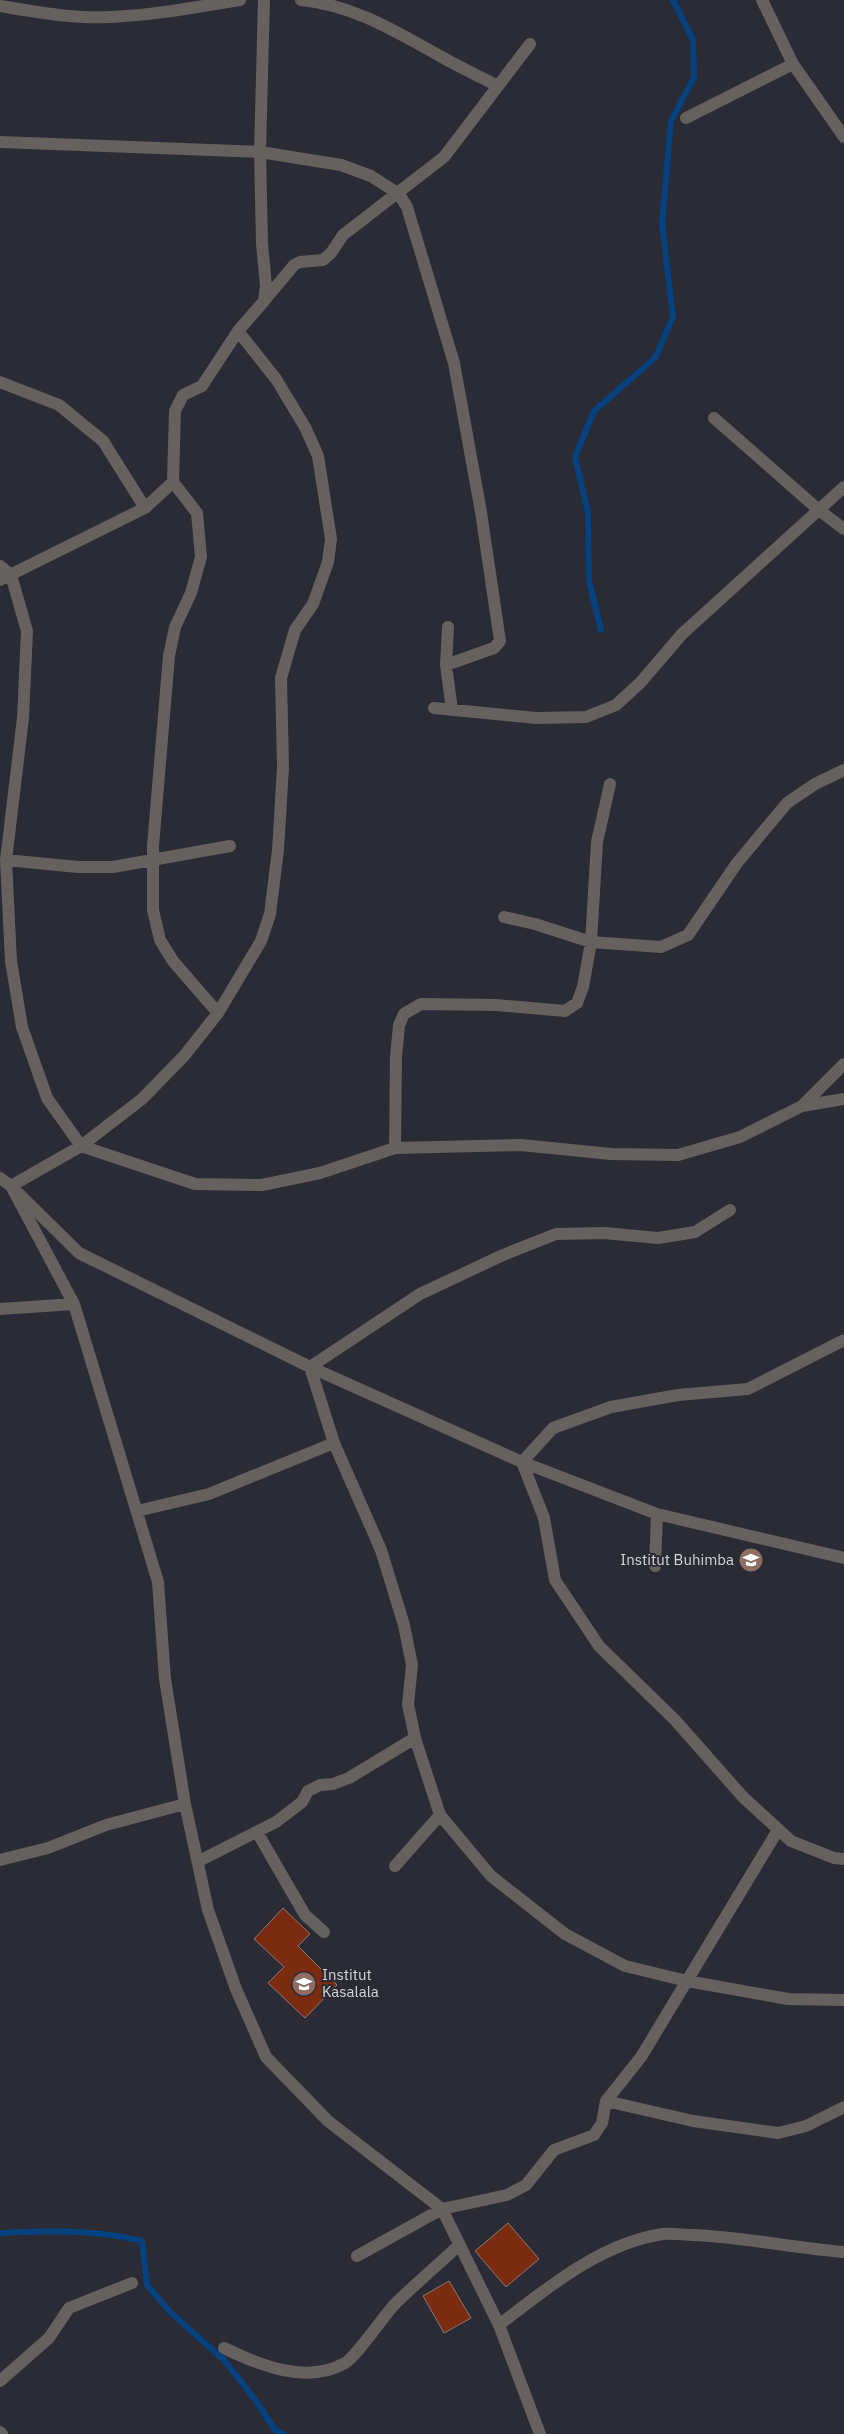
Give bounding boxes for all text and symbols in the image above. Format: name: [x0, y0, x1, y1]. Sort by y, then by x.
school or university icon: Institut Buhimba: [738, 1547, 764, 1573]
place label: Institut Buhimba: [620, 1550, 734, 1569]
place label: Institut Kasalala: [322, 1965, 379, 2001]
school or university icon: Institut Kasalala: [291, 1971, 317, 1997]

